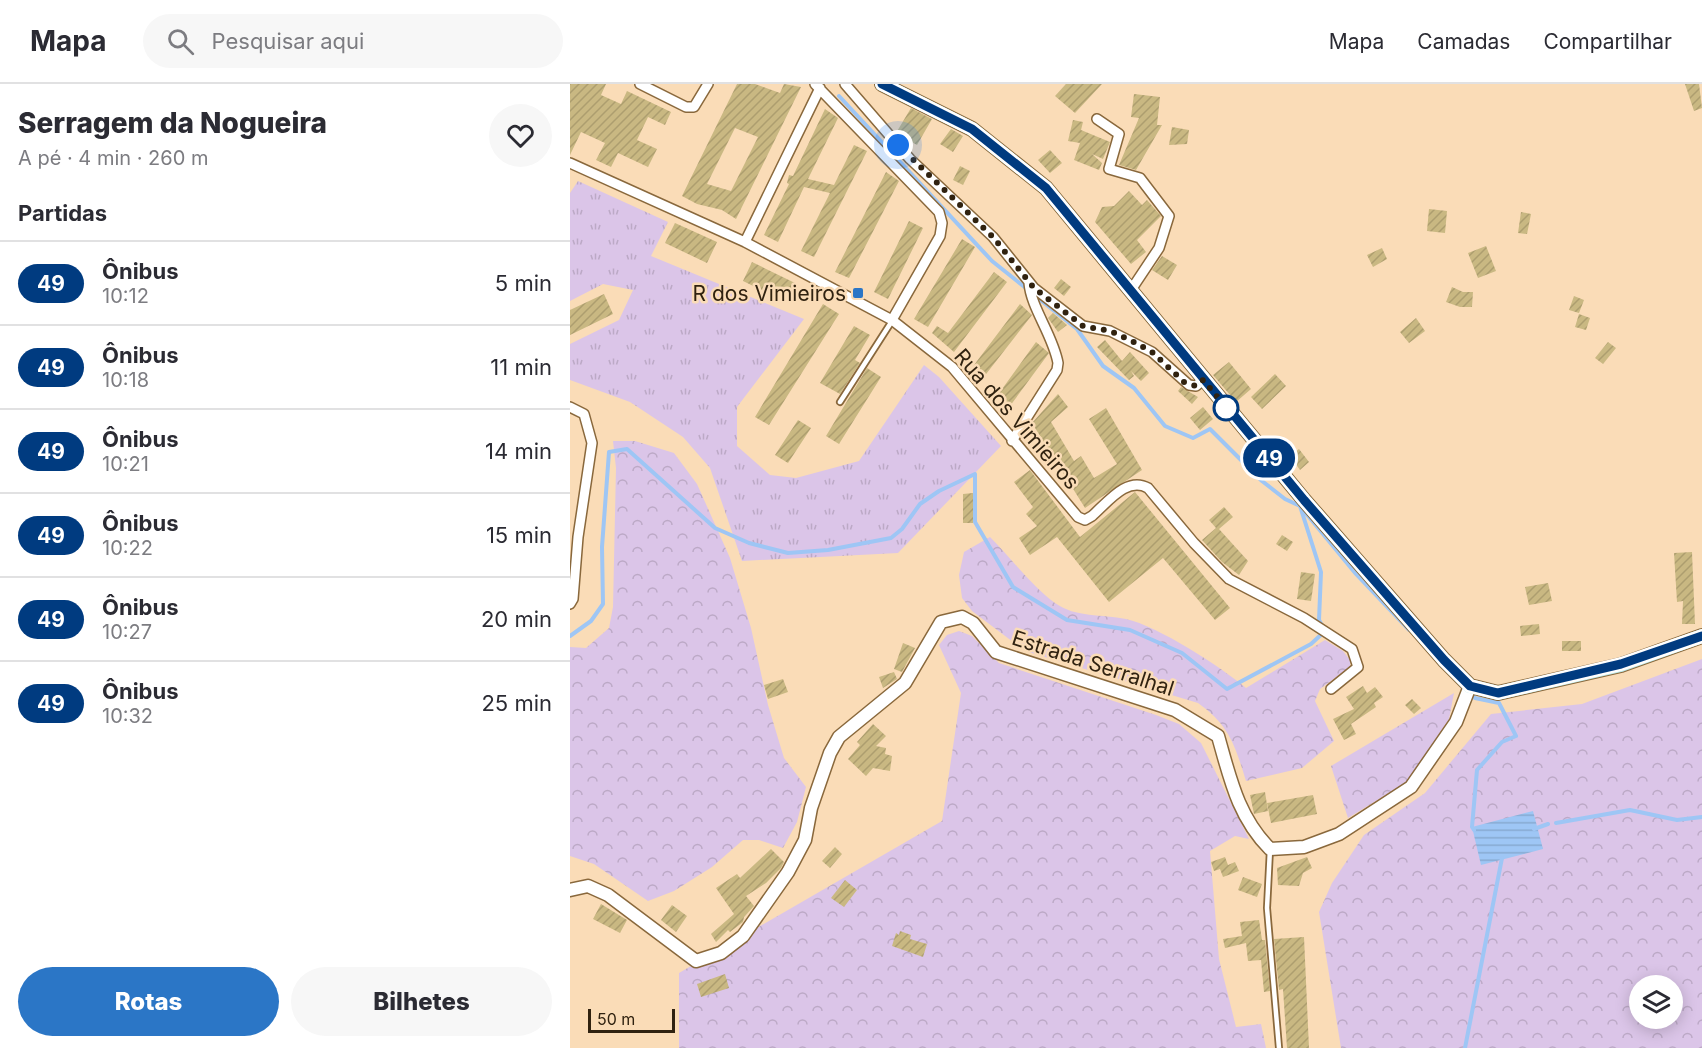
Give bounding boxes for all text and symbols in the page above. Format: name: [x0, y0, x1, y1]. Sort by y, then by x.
search box: [143, 14, 563, 68]
text: Mapa: [30, 24, 107, 58]
icon: search: [164, 25, 197, 58]
text: Pesquisar aqui: [212, 28, 364, 54]
text: Mapa: [1329, 29, 1384, 54]
text: Camadas: [1417, 29, 1510, 54]
text: Compartilhar: [1543, 29, 1672, 54]
button: heart: [489, 104, 552, 167]
text: Serragem da Nogueira: [18, 106, 327, 140]
your location: [883, 130, 913, 160]
text: A pé · 4 min · 260 m: [18, 146, 208, 170]
text: Partidas: [18, 200, 107, 226]
text: Ônibus: [102, 258, 179, 284]
text: 5 min: [495, 270, 552, 296]
text: 49: [37, 271, 65, 296]
place label: R dos Vimieiros: [693, 281, 846, 306]
text: 10:12: [102, 284, 149, 308]
marker: R dos Vimieiros: [851, 286, 865, 300]
text: Ônibus: [102, 342, 179, 368]
street label: Rua dos Vimieiros: [949, 344, 1085, 494]
text: 11 min: [490, 354, 552, 380]
text: 49: [37, 355, 65, 380]
text: 10:18: [102, 368, 149, 392]
unlabelled marker: [1213, 395, 1239, 421]
text: Ônibus: [102, 426, 179, 452]
text: 14 min: [485, 438, 552, 464]
line badge: 49: [1242, 438, 1296, 478]
text: 49: [37, 439, 65, 464]
text: 49: [1255, 446, 1283, 471]
text: 10:21: [102, 452, 149, 476]
text: Ônibus: [102, 510, 179, 536]
text: 15 min: [486, 522, 552, 548]
text: 49: [37, 523, 65, 548]
text: 10:22: [102, 536, 153, 560]
text: Ônibus: [102, 594, 179, 620]
text: 20 min: [481, 606, 552, 632]
text: 49: [37, 607, 65, 632]
text: 10:27: [102, 620, 152, 644]
street label: Estrada Serralhal: [1009, 625, 1177, 701]
text: Ônibus: [102, 678, 179, 704]
text: 25 min: [481, 690, 552, 716]
text: 49: [37, 691, 65, 716]
text: 10:32: [102, 704, 153, 728]
button: Rotas: [18, 967, 279, 1036]
button: Bilhetes: [291, 967, 552, 1036]
map controls: [1629, 975, 1683, 1029]
button: layers: [1629, 975, 1683, 1029]
scale bar: [588, 1006, 675, 1034]
text: 50 m: [597, 1009, 635, 1029]

